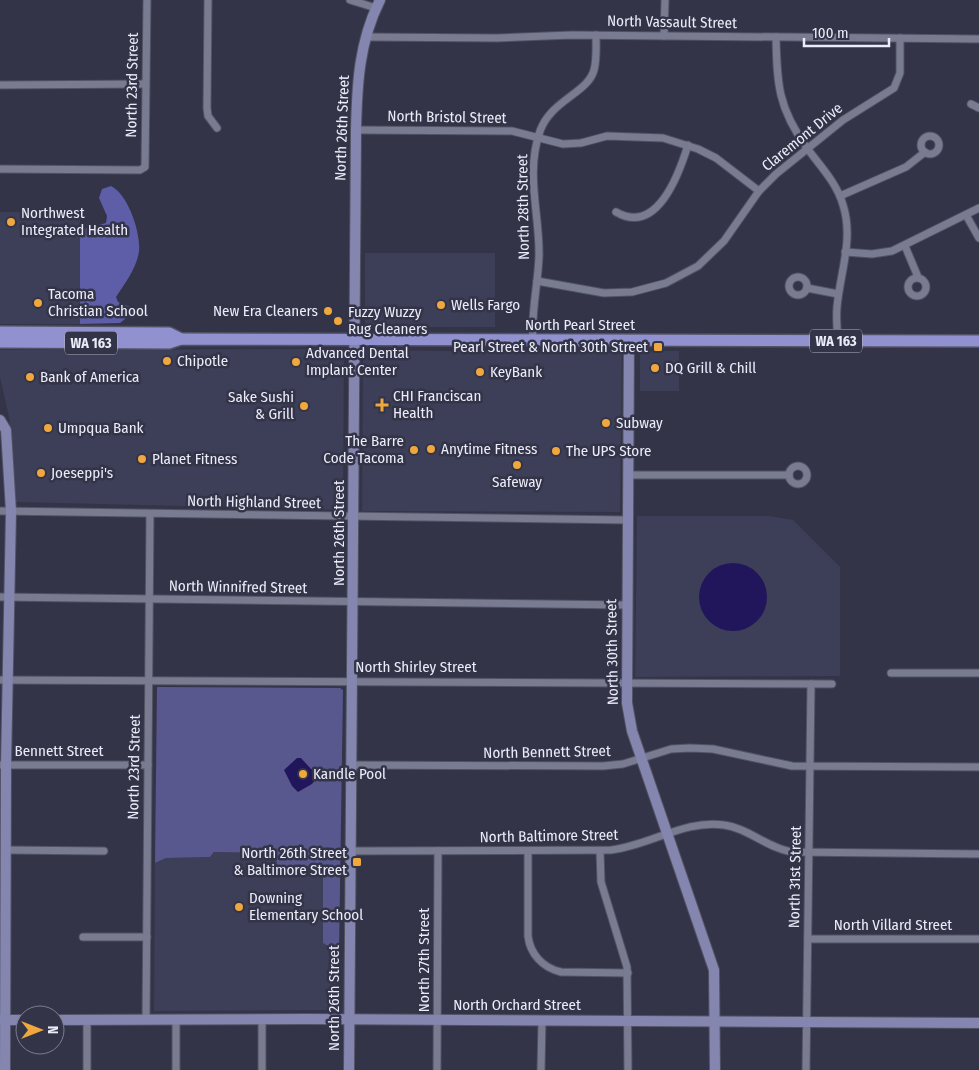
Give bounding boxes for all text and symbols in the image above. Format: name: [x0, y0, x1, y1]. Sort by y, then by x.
street label: North Vassault Street: [607, 12, 737, 32]
scale bar: [804, 15, 889, 47]
text: 100 m: [812, 24, 849, 42]
street label: North 23rd Street: [122, 32, 142, 138]
street label: North 26th Street: [331, 75, 353, 181]
street label: Claremont Drive: [758, 99, 846, 175]
street label: North Bristol Street: [387, 107, 507, 127]
street label: North 28th Street: [513, 154, 533, 260]
place label: Northwest Integrated Health: [21, 204, 128, 239]
marker: Northwest Integrated Health: [5, 216, 17, 228]
place label: Tacoma Christian School: [48, 285, 148, 320]
place label: Wells Fargo: [451, 296, 520, 314]
marker: Tacoma Christian School: [32, 297, 44, 309]
marker: Wells Fargo: [435, 299, 447, 311]
place label: New Era Cleaners: [213, 302, 318, 320]
place label: Fuzzy Wuzzy Rug Cleaners: [348, 303, 427, 338]
marker: New Era Cleaners: [322, 305, 334, 317]
marker: Fuzzy Wuzzy Rug Cleaners: [332, 315, 344, 327]
street label: North Pearl Street: [525, 316, 635, 334]
road number: WA 163: [810, 330, 862, 352]
road number: WA 163: [65, 332, 117, 354]
place label: Pearl Street & North 30th Street: [453, 338, 648, 356]
marker: Pearl Street & North 30th Street: [652, 341, 664, 353]
place label: Advanced Dental Implant Center: [306, 344, 409, 379]
place label: Chipotle: [177, 352, 228, 370]
marker: Chipotle: [161, 355, 173, 367]
marker: Advanced Dental Implant Center: [290, 356, 302, 368]
place label: DQ Grill & Chill: [665, 359, 756, 377]
marker: DQ Grill & Chill: [649, 362, 661, 374]
place label: KeyBank: [490, 363, 542, 381]
marker: KeyBank: [474, 366, 486, 378]
place label: Bank of America: [40, 368, 139, 386]
marker: Bank of America: [24, 371, 36, 383]
place label: CHI Franciscan Health: [393, 387, 481, 422]
place label: Sake Sushi & Grill: [228, 388, 294, 423]
marker: CHI Franciscan Health: [375, 398, 389, 412]
marker: Sake Sushi & Grill: [298, 400, 310, 412]
place label: Subway: [616, 414, 663, 432]
marker: Subway: [600, 417, 612, 429]
place label: Umpqua Bank: [58, 419, 144, 437]
marker: Umpqua Bank: [42, 422, 54, 434]
place label: The Barre Code Tacoma: [323, 432, 404, 467]
place label: Anytime Fitness: [441, 440, 537, 458]
place label: The UPS Store: [566, 442, 651, 460]
marker: Anytime Fitness: [425, 443, 437, 455]
marker: The Barre Code Tacoma: [408, 444, 420, 456]
marker: The UPS Store: [550, 445, 562, 457]
place label: Planet Fitness: [152, 450, 237, 468]
marker: Planet Fitness: [136, 453, 148, 465]
marker: Safeway: [511, 459, 523, 471]
place label: Joeseppi's: [51, 464, 113, 482]
marker: Joeseppi's: [35, 467, 47, 479]
place label: Safeway: [492, 473, 542, 491]
street label: North 26th Street: [330, 480, 348, 586]
street label: North Highland Street: [187, 492, 321, 512]
street label: North Winnifred Street: [169, 577, 307, 597]
street label: North 30th Street: [602, 599, 622, 705]
street label: North Shirley Street: [355, 658, 477, 676]
street label: North 23rd Street: [124, 714, 144, 820]
street label: Bennett Street: [14, 742, 104, 760]
street label: North Bennett Street: [483, 742, 611, 762]
place label: Kandle Pool: [313, 765, 386, 783]
marker: Kandle Pool: [297, 768, 309, 780]
street label: North 31st Street: [785, 825, 805, 928]
street label: North Baltimore Street: [480, 826, 619, 846]
place label: North 26th Street & Baltimore Street: [233, 844, 347, 879]
marker: North 26th Street & Baltimore Street: [351, 856, 363, 868]
place label: Downing Elementary School: [249, 889, 363, 924]
marker: Downing Elementary School: [233, 901, 245, 913]
street label: North 27th Street: [415, 908, 433, 1012]
street label: North Villard Street: [834, 916, 952, 934]
street label: North 26th Street: [325, 945, 343, 1051]
street label: North Orchard Street: [453, 996, 581, 1014]
north arrow: [15, 1005, 65, 1055]
text: N: [44, 1026, 61, 1034]

